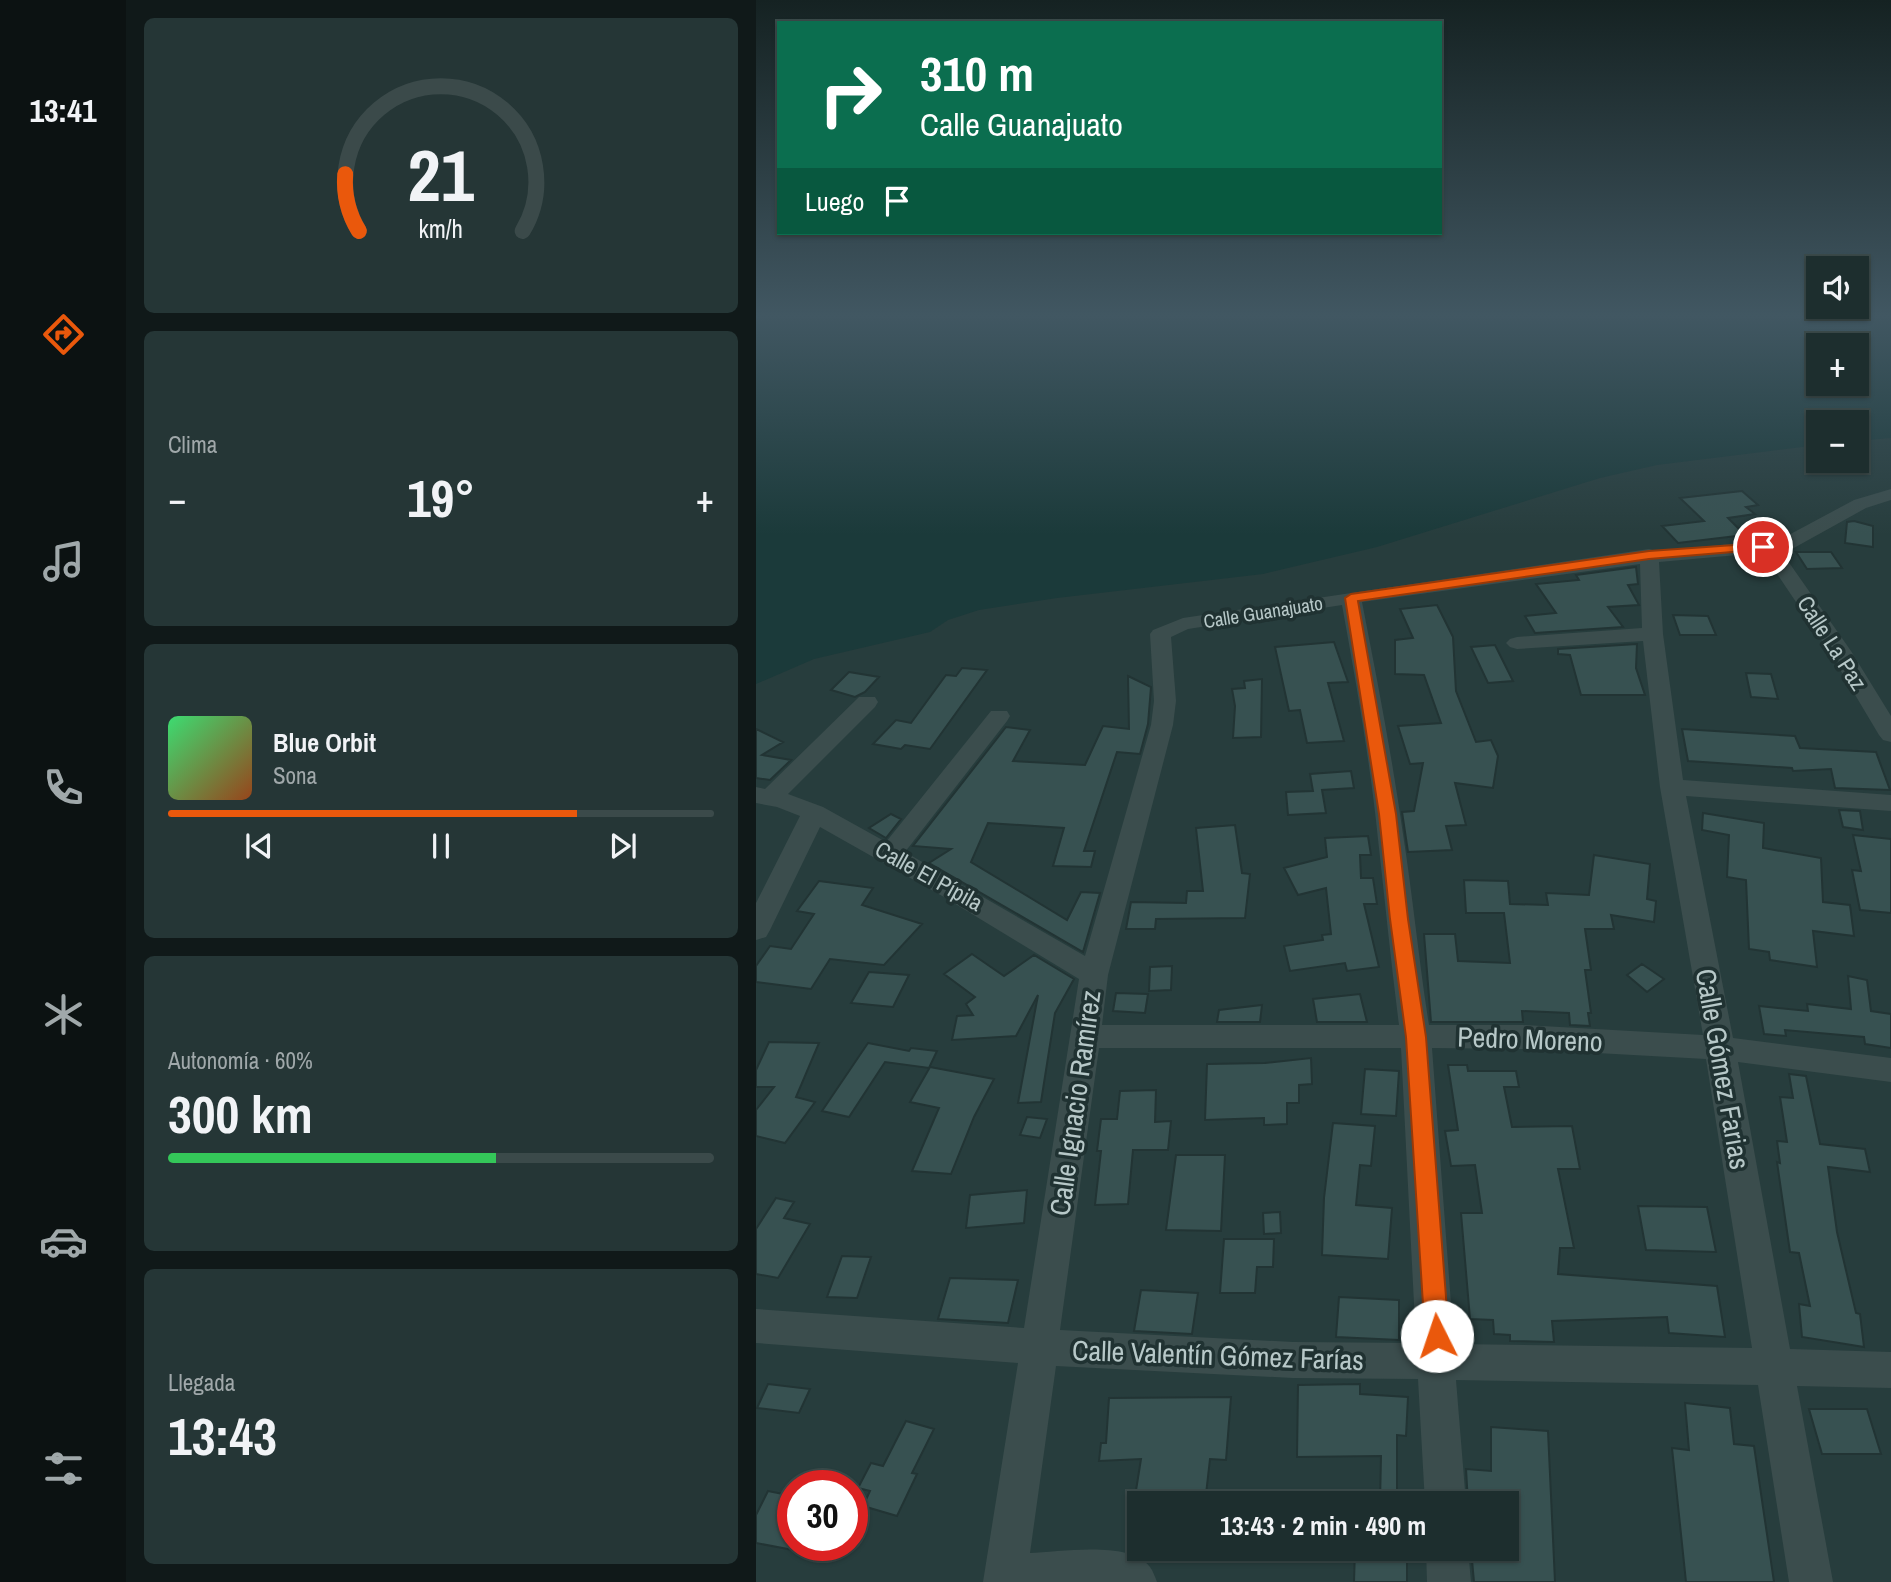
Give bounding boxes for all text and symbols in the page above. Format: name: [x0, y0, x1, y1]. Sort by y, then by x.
text: 310 m: [920, 40, 1034, 106]
icon: right: [805, 49, 896, 140]
text: 13:41: [29, 89, 97, 132]
text: Calle Guanajuato: [920, 103, 1123, 146]
text: 21: [408, 127, 475, 225]
icon: arrive: [878, 182, 916, 220]
text: Luego: [805, 184, 864, 219]
text: km/h: [419, 212, 463, 246]
map controls: [1806, 256, 1869, 473]
button: sound: [1806, 256, 1869, 319]
icon: directions: [39, 310, 88, 359]
button: +: [1806, 333, 1869, 396]
button: −: [1806, 410, 1869, 473]
text: Clima: [168, 429, 217, 460]
text: 19°: [407, 463, 475, 533]
text: −: [168, 473, 186, 524]
text: +: [696, 473, 714, 524]
pin: [1733, 517, 1793, 577]
icon: arrive: [1744, 528, 1782, 566]
icon: music: [39, 537, 88, 586]
street label: Calle La Paz: [1790, 589, 1875, 696]
street label: Calle Guanajuato: [1202, 590, 1324, 634]
text: Blue Orbit: [273, 725, 376, 760]
text: Sona: [273, 760, 317, 791]
icon: phone: [39, 763, 88, 812]
icon: previous: [240, 827, 278, 865]
icon: pause: [422, 827, 460, 865]
icon: next: [604, 827, 642, 865]
street label: Calle El Pípila: [870, 833, 989, 918]
street label: Calle Gómez Farias: [1687, 966, 1759, 1172]
street label: Calle Ignacio Ramírez: [1040, 988, 1110, 1218]
icon: climate: [39, 990, 88, 1039]
street label: Pedro Moreno: [1457, 1017, 1603, 1061]
text: Autonomía · 60%: [168, 1045, 313, 1076]
text: 300 km: [168, 1079, 313, 1149]
icon: car: [39, 1217, 88, 1266]
position arrow: [1400, 1299, 1474, 1373]
street label: Calle Valentín Gómez Farías: [1071, 1331, 1365, 1379]
text: Llegada: [168, 1367, 235, 1398]
text: 13:43: [168, 1401, 277, 1471]
icon: filters: [39, 1444, 88, 1493]
speed limit sign: 30: [777, 1470, 868, 1561]
text: 13:43 · 2 min · 490 m: [1220, 1508, 1426, 1543]

